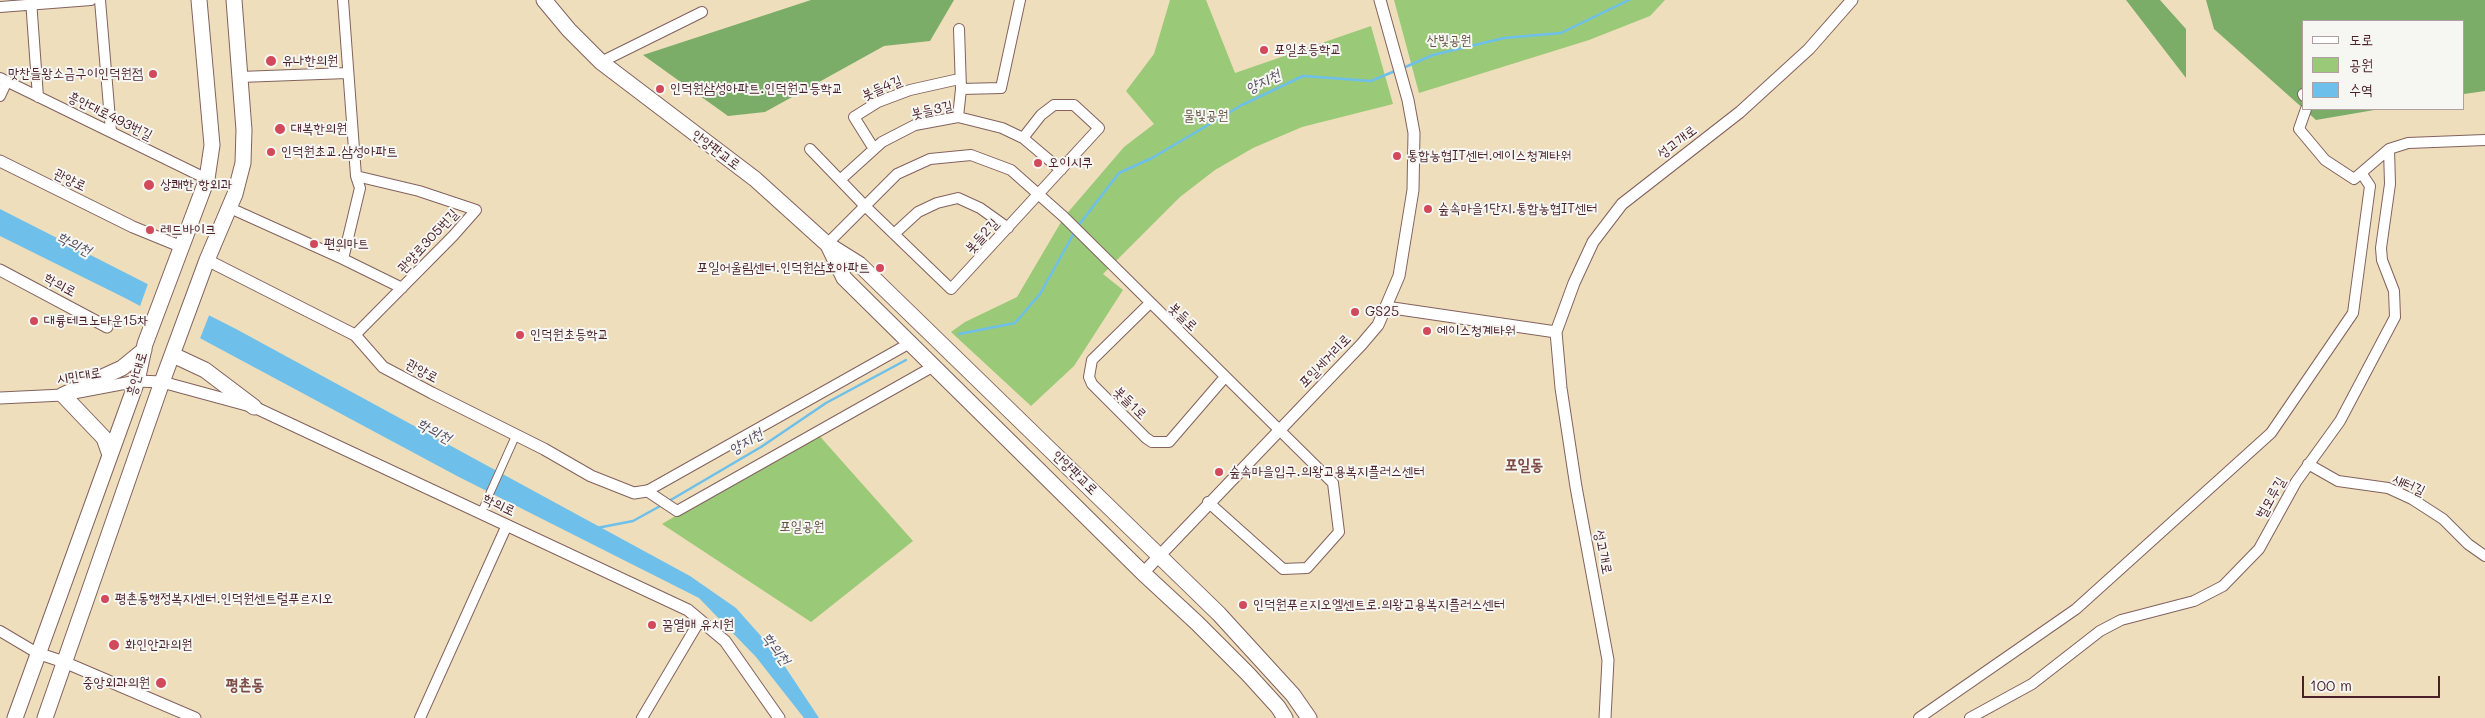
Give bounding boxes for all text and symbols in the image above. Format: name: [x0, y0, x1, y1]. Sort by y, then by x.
legend: [2302, 20, 2465, 110]
text: 도로: [2349, 29, 2373, 49]
park label: 산빛공원: [1426, 33, 1472, 49]
place label: 포일초등학교: [1274, 42, 1342, 58]
marker: 포일초등학교: [1258, 44, 1270, 56]
place label: 유나한의원: [282, 53, 338, 69]
marker: 유나한의원: [264, 54, 278, 68]
text: 공원: [2349, 54, 2373, 74]
place label: 맛찬들왕소금구이인덕원점: [8, 66, 143, 82]
water label: 양지천: [1243, 66, 1283, 98]
marker: 맛찬들왕소금구이인덕원점: [147, 68, 159, 80]
street label: 봇들4길: [859, 72, 905, 104]
text: 수역: [2349, 79, 2373, 99]
place label: 인덕원삼성아파트.인덕원고등학교: [670, 81, 843, 97]
marker: 인덕원삼성아파트.인덕원고등학교: [654, 83, 666, 95]
street label: 흥안대로493번길: [65, 88, 155, 144]
street label: 봇들3길: [910, 97, 954, 123]
park label: 물빛공원: [1183, 108, 1229, 124]
place label: 대복한의원: [291, 121, 347, 137]
marker: 대복한의원: [273, 122, 287, 136]
street label: 성고개로: [1654, 122, 1700, 162]
street label: 안양판교로: [688, 126, 744, 174]
place label: 인덕원초교.삼성아파트: [281, 144, 398, 160]
marker: 인덕원초교.삼성아파트: [265, 146, 277, 158]
place label: 통합농협IT센터.에이스청계타워: [1407, 148, 1572, 164]
marker: 통합농협IT센터.에이스청계타워: [1391, 150, 1403, 162]
place label: 오이시쿠: [1048, 155, 1093, 171]
marker: 오이시쿠: [1032, 157, 1044, 169]
street label: 관양로: [51, 165, 89, 195]
place label: 상쾌한 항외과: [160, 177, 232, 193]
marker: 상쾌한 항외과: [142, 178, 156, 192]
place label: 숲속마을1단지.통합농협IT센터: [1438, 201, 1598, 217]
marker: 숲속마을1단지.통합농협IT센터: [1422, 203, 1434, 215]
street label: 관양로305번길: [394, 206, 462, 276]
street label: 봇들2길: [962, 215, 1002, 257]
place label: 레드바이크: [160, 222, 216, 238]
marker: 레드바이크: [144, 224, 156, 236]
water label: 학의천: [54, 228, 94, 260]
place label: 편의마트: [324, 236, 369, 252]
marker: 편의마트: [308, 238, 320, 250]
place label: 포일어울림센터.인덕원삼호아파트: [697, 260, 870, 276]
marker: 포일어울림센터.인덕원삼호아파트: [874, 262, 886, 274]
street label: 학의로: [41, 270, 79, 300]
street label: 봇들로: [1165, 299, 1201, 335]
place label: GS25: [1365, 304, 1399, 320]
marker: GS25: [1349, 306, 1361, 318]
place label: 대륭테크노타운15차: [44, 313, 149, 329]
marker: 대륭테크노타운15차: [28, 315, 40, 327]
place label: 에이스청계타워: [1437, 323, 1516, 339]
marker: 에이스청계타워: [1421, 325, 1433, 337]
place label: 인덕원초등학교: [530, 327, 609, 343]
marker: 인덕원초등학교: [514, 329, 526, 341]
street label: 포일세거리로: [1295, 331, 1355, 391]
street label: 흥안대로: [123, 350, 151, 398]
street label: 관양로: [403, 356, 441, 386]
street label: 시민대로: [55, 364, 103, 388]
street label: 봇들1로: [1110, 383, 1150, 423]
water label: 학의천: [414, 415, 454, 447]
water label: 양지천: [726, 425, 766, 459]
street label: 안양판교로: [1049, 447, 1101, 499]
district label: 포일동: [1505, 455, 1543, 475]
place label: 숲속마을입구.의왕고용복지플러스센터: [1229, 464, 1425, 480]
marker: 숲속마을입구.의왕고용복지플러스센터: [1213, 466, 1225, 478]
street label: 새터길: [2390, 470, 2428, 500]
street label: 벌모루길: [2253, 474, 2289, 522]
street label: 학의로: [480, 490, 518, 520]
park label: 포일공원: [779, 519, 825, 535]
street label: 성고개로: [1590, 528, 1616, 576]
place label: 평촌동행정복지센터.인덕원센트럴푸르지오: [115, 591, 333, 607]
marker: 평촌동행정복지센터.인덕원센트럴푸르지오: [99, 593, 111, 605]
place label: 인덕원푸르지오엘센트로.의왕고용복지플러스센터: [1253, 597, 1505, 613]
marker: 인덕원푸르지오엘센트로.의왕고용복지플러스센터: [1237, 599, 1249, 611]
place label: 꿈열매 유치원: [662, 617, 734, 633]
marker: 꿈열매 유치원: [646, 619, 658, 631]
water label: 학의천: [758, 629, 794, 669]
place label: 화인안과의원: [125, 637, 193, 653]
marker: 화인안과의원: [107, 638, 121, 652]
scale bar: [2305, 666, 2442, 698]
place label: 중앙외과의원: [82, 675, 150, 691]
district label: 평촌동: [226, 675, 264, 695]
text: 100 m: [2310, 675, 2352, 695]
marker: 중앙외과의원: [154, 676, 168, 690]

